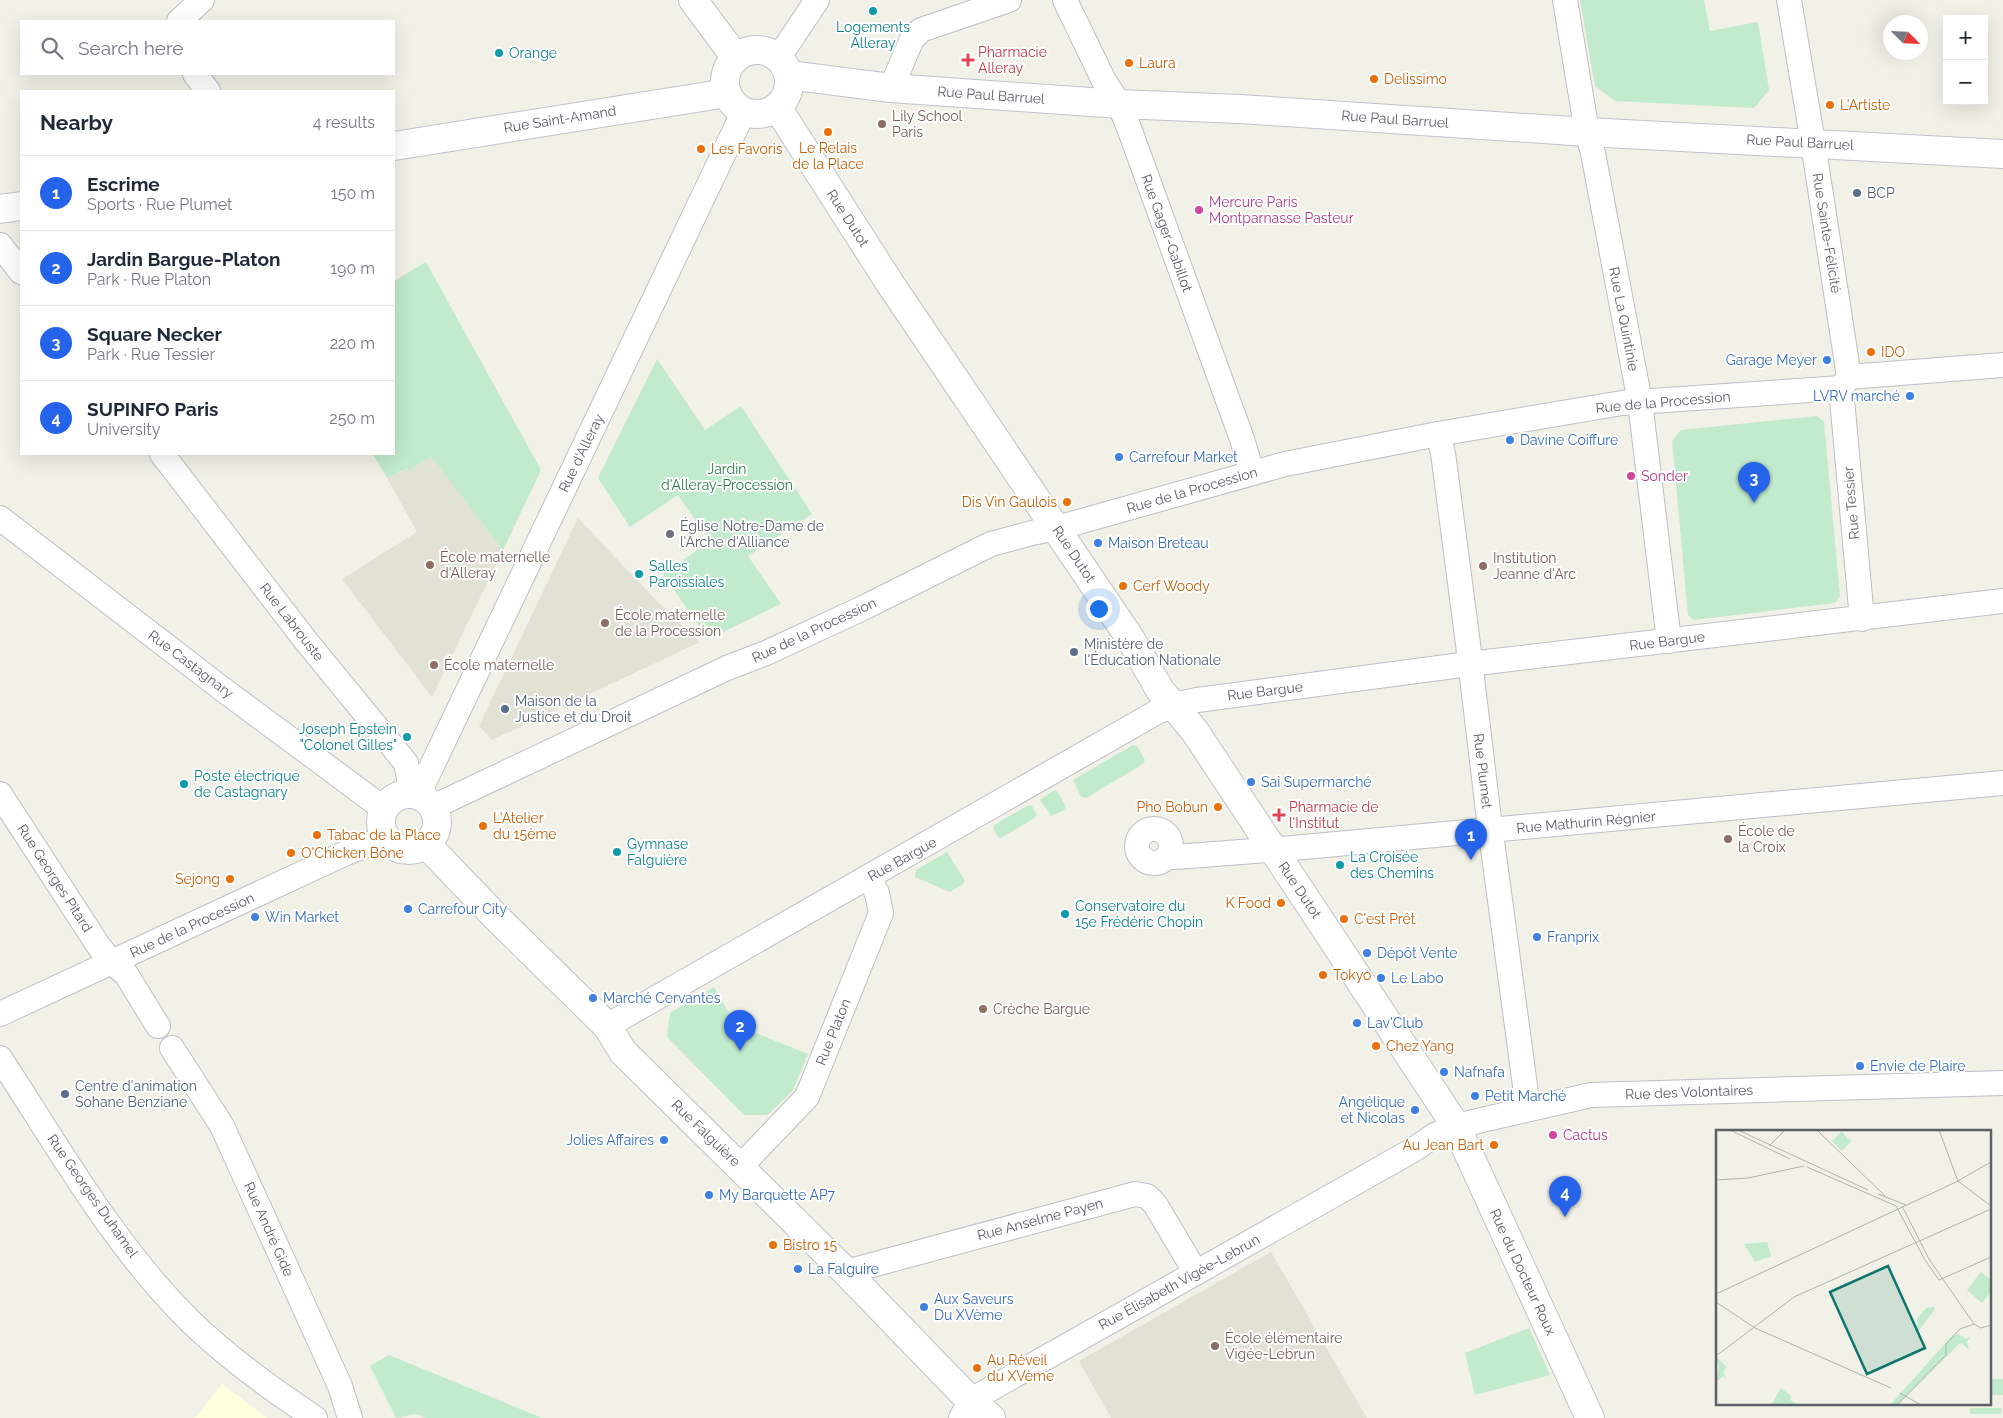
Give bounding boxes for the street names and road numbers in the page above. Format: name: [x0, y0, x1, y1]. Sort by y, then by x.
street label: Rue Paul Barruel: [937, 83, 1046, 107]
street label: Rue Saint-Amand: [503, 102, 617, 136]
street label: Rue Paul Barruel: [1341, 107, 1450, 131]
street label: Rue Paul Barruel: [1746, 131, 1854, 153]
street label: Rue Gager-Gabillot: [1138, 172, 1196, 294]
street label: Rue Sainte-Félicité: [1810, 172, 1844, 294]
street label: Rue Dutot: [824, 186, 873, 250]
street label: Rue La Quintinie: [1606, 266, 1642, 372]
street label: Rue de la Procession: [1595, 388, 1731, 416]
street label: Rue d'Alleray: [555, 411, 607, 495]
street label: Rue de la Procession: [1125, 464, 1259, 516]
street label: Rue Tessier: [1840, 466, 1862, 540]
street label: Rue Dutot: [1049, 523, 1099, 586]
street label: Rue Labrouste: [257, 580, 327, 664]
street label: Rue de la Procession: [749, 594, 879, 666]
street label: Rue Castagnary: [145, 627, 237, 701]
street label: Rue Bargue: [1628, 628, 1706, 654]
street label: Rue Bargue: [1226, 678, 1304, 704]
street label: Rue Plumet: [1470, 732, 1496, 810]
street label: Rue Mathurin Régnier: [1516, 808, 1656, 836]
street label: Rue Georges Pitard: [14, 821, 96, 935]
street label: Rue Bargue: [865, 834, 939, 884]
street label: Rue Dutot: [1275, 859, 1325, 922]
street label: Rue de la Procession: [127, 889, 257, 961]
street label: Rue Platon: [812, 996, 854, 1068]
street label: Rue des Volontaires: [1625, 1082, 1754, 1102]
street label: Rue Falguière: [668, 1096, 744, 1170]
street label: Rue Georges Duhamel: [44, 1131, 142, 1261]
street label: Rue André Gide: [241, 1179, 297, 1279]
street label: Rue Anselme Payen: [975, 1195, 1105, 1243]
street label: Rue du Docteur Roux: [1487, 1206, 1559, 1338]
street label: Rue Élisabeth Vigée-Lebrun: [1095, 1230, 1262, 1333]

